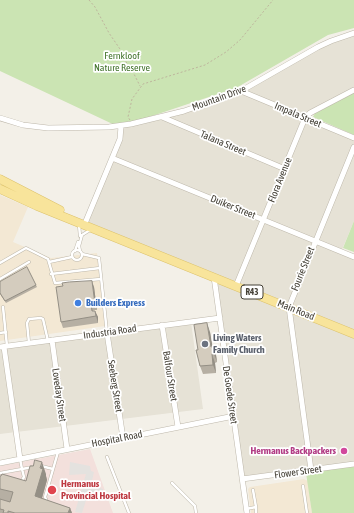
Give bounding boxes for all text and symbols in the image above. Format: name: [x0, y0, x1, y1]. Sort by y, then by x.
park label: Fernkloof Nature Reserve: [94, 50, 150, 74]
street label: Mountain Drive: [190, 83, 248, 113]
street label: Impala Street: [273, 100, 323, 130]
street label: Talana Street: [198, 128, 248, 158]
street label: Flora Avenue: [265, 156, 295, 204]
street label: Duiker Street: [209, 192, 257, 222]
street label: Fourie Street: [289, 245, 317, 293]
road number: R43: [241, 285, 263, 299]
place label: Builders Express: [86, 297, 145, 309]
street label: Main Road: [276, 297, 316, 323]
marker: Builders Express: [73, 298, 83, 308]
street label: Industria Road: [83, 322, 137, 342]
place label: Living Waters Family Church: [213, 332, 265, 356]
marker: Living Waters Family Church: [200, 339, 210, 349]
street label: Balfour Street: [160, 350, 180, 402]
street label: Seeberg Street: [105, 359, 125, 413]
street label: De Goede Street: [220, 365, 240, 425]
street label: Loveday Street: [49, 368, 69, 422]
street label: Hospital Road: [90, 428, 144, 450]
place label: Hermanus Backpackers: [250, 445, 336, 457]
marker: Hermanus Backpackers: [339, 446, 349, 456]
street label: Flower Street: [273, 463, 323, 481]
place label: Hermanus Provincial Hospital: [61, 478, 131, 502]
marker: Hermanus Provincial Hospital: [46, 484, 58, 496]

